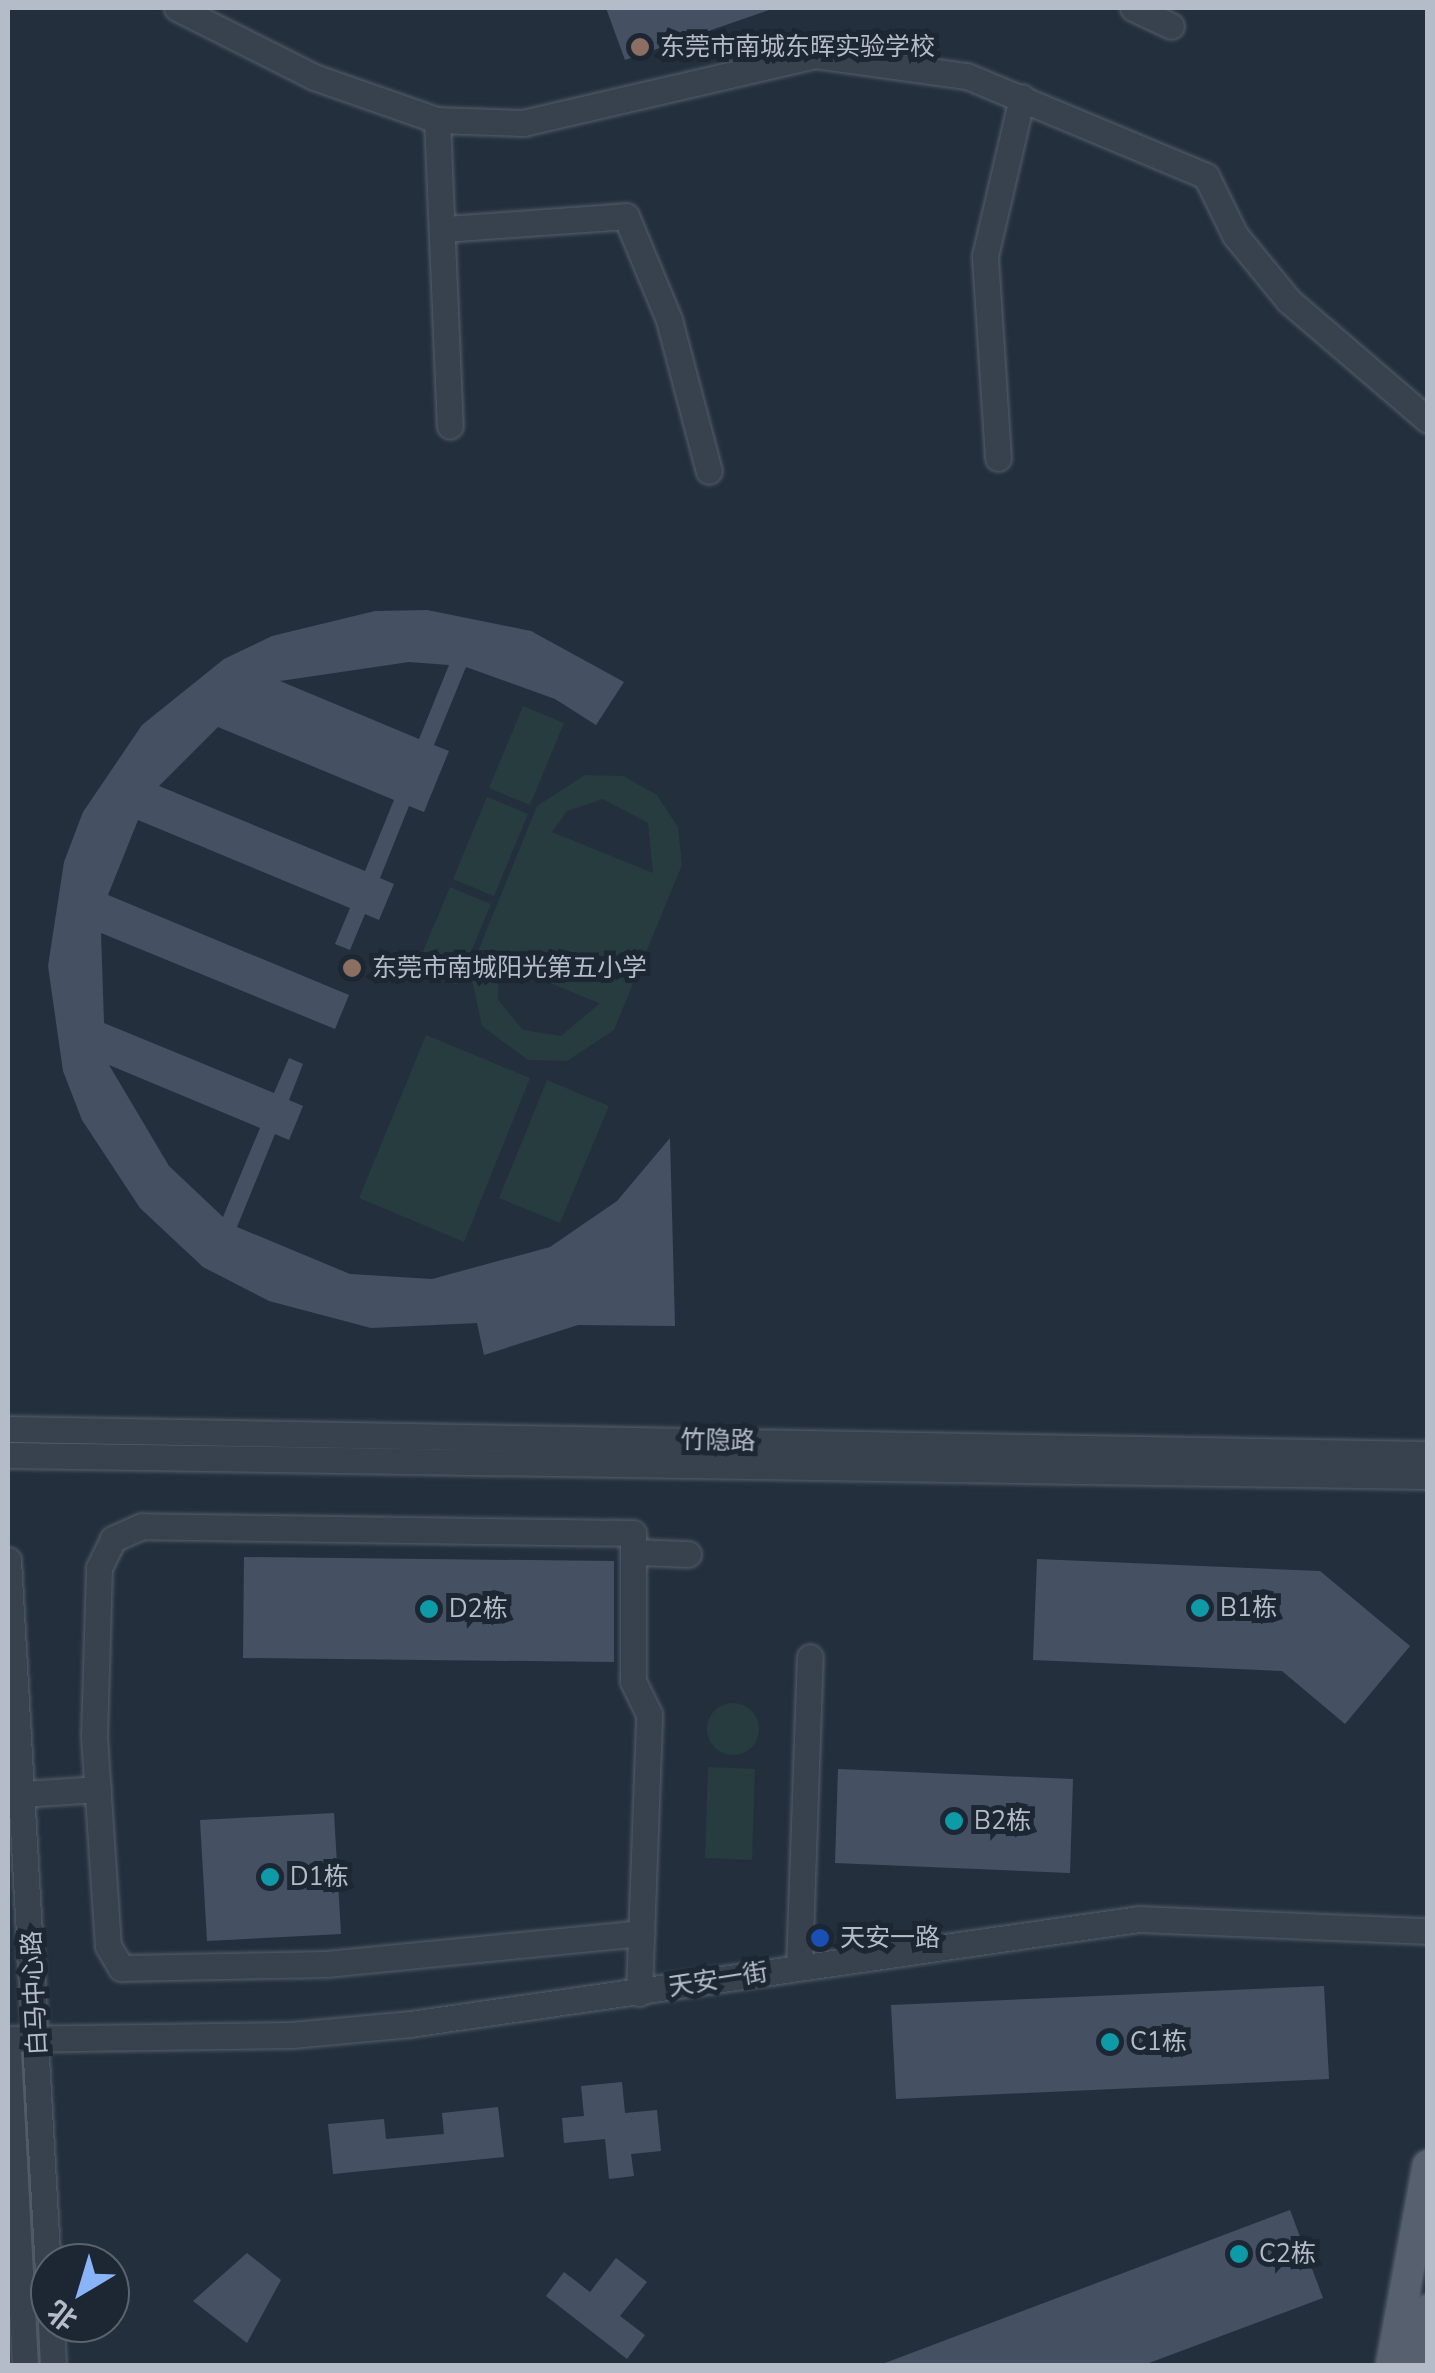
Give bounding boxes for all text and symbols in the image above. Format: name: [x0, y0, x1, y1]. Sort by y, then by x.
place label: 东莞市南城东晖实验学校: [660, 32, 935, 62]
marker: 东莞市南城东晖实验学校: [629, 36, 651, 58]
place label: 东莞市南城阳光第五小学: [372, 953, 647, 983]
marker: 东莞市南城阳光第五小学: [341, 957, 363, 979]
street label: 竹隐路: [680, 1425, 756, 1457]
place label: B1栋: [1220, 1593, 1277, 1623]
place label: D2栋: [449, 1594, 508, 1624]
marker: B1栋: [1189, 1597, 1211, 1619]
marker: D2栋: [418, 1598, 440, 1620]
place label: B2栋: [974, 1806, 1031, 1836]
marker: B2栋: [943, 1810, 965, 1832]
place label: D1栋: [290, 1862, 349, 1892]
marker: D1栋: [259, 1866, 281, 1888]
place label: 天安一路: [840, 1923, 940, 1953]
marker: 天安一路: [809, 1927, 831, 1949]
street label: 白马中心路: [17, 1930, 53, 2056]
street label: 天安一街: [666, 1957, 770, 2003]
place label: C1栋: [1130, 2027, 1187, 2057]
marker: C1栋: [1099, 2031, 1121, 2053]
place label: C2栋: [1259, 2239, 1316, 2269]
north arrow: [30, 2243, 130, 2343]
marker: C2栋: [1228, 2243, 1250, 2265]
text: 北: [40, 2291, 86, 2339]

